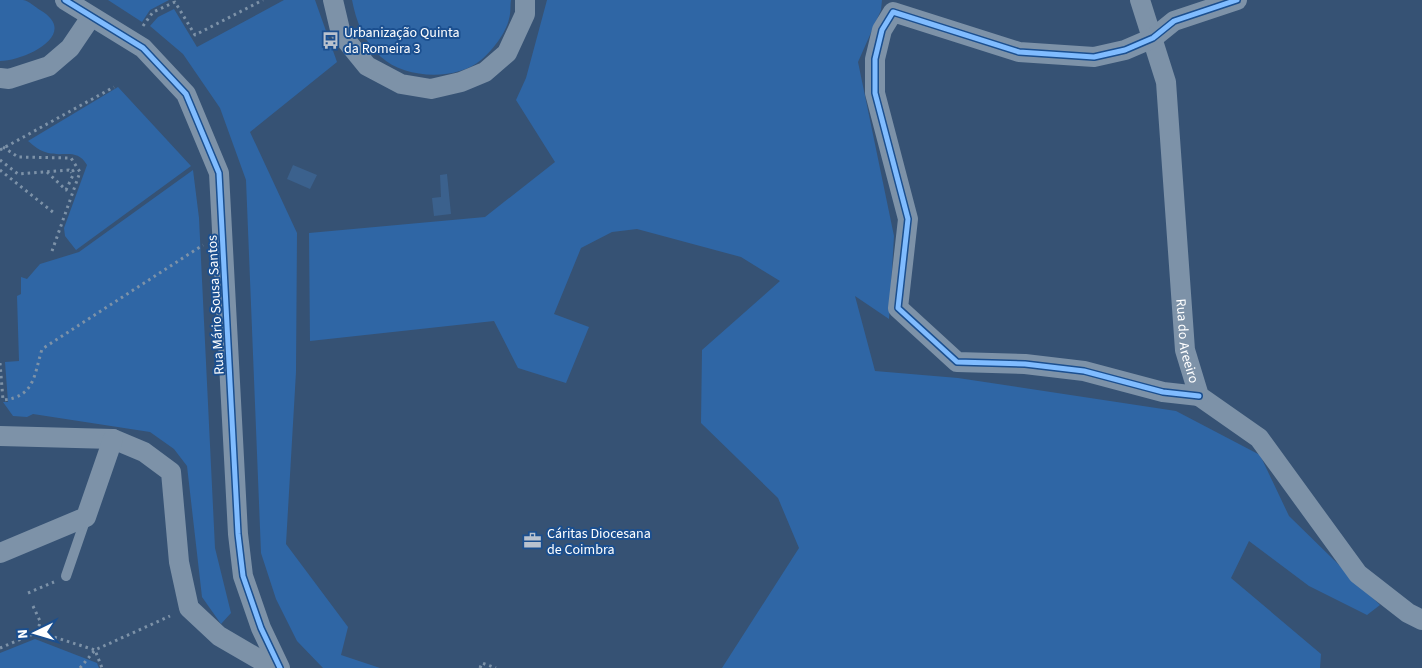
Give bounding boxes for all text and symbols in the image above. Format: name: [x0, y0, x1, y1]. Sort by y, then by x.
place label: Urbanização Quinta da Romeira 3: [344, 23, 459, 59]
bus stop icon: Urbanização Quinta da Romeira 3: [320, 30, 340, 50]
street label: Rua Mário Sousa Santos: [202, 234, 230, 375]
street label: Rua do Areeiro: [1170, 298, 1204, 386]
place label: Cáritas Diocesana de Coimbra: [547, 524, 651, 560]
office icon: Cáritas Diocesana de Coimbra: [523, 531, 543, 551]
north arrow: [10, 608, 60, 658]
text: N: [13, 629, 33, 640]

